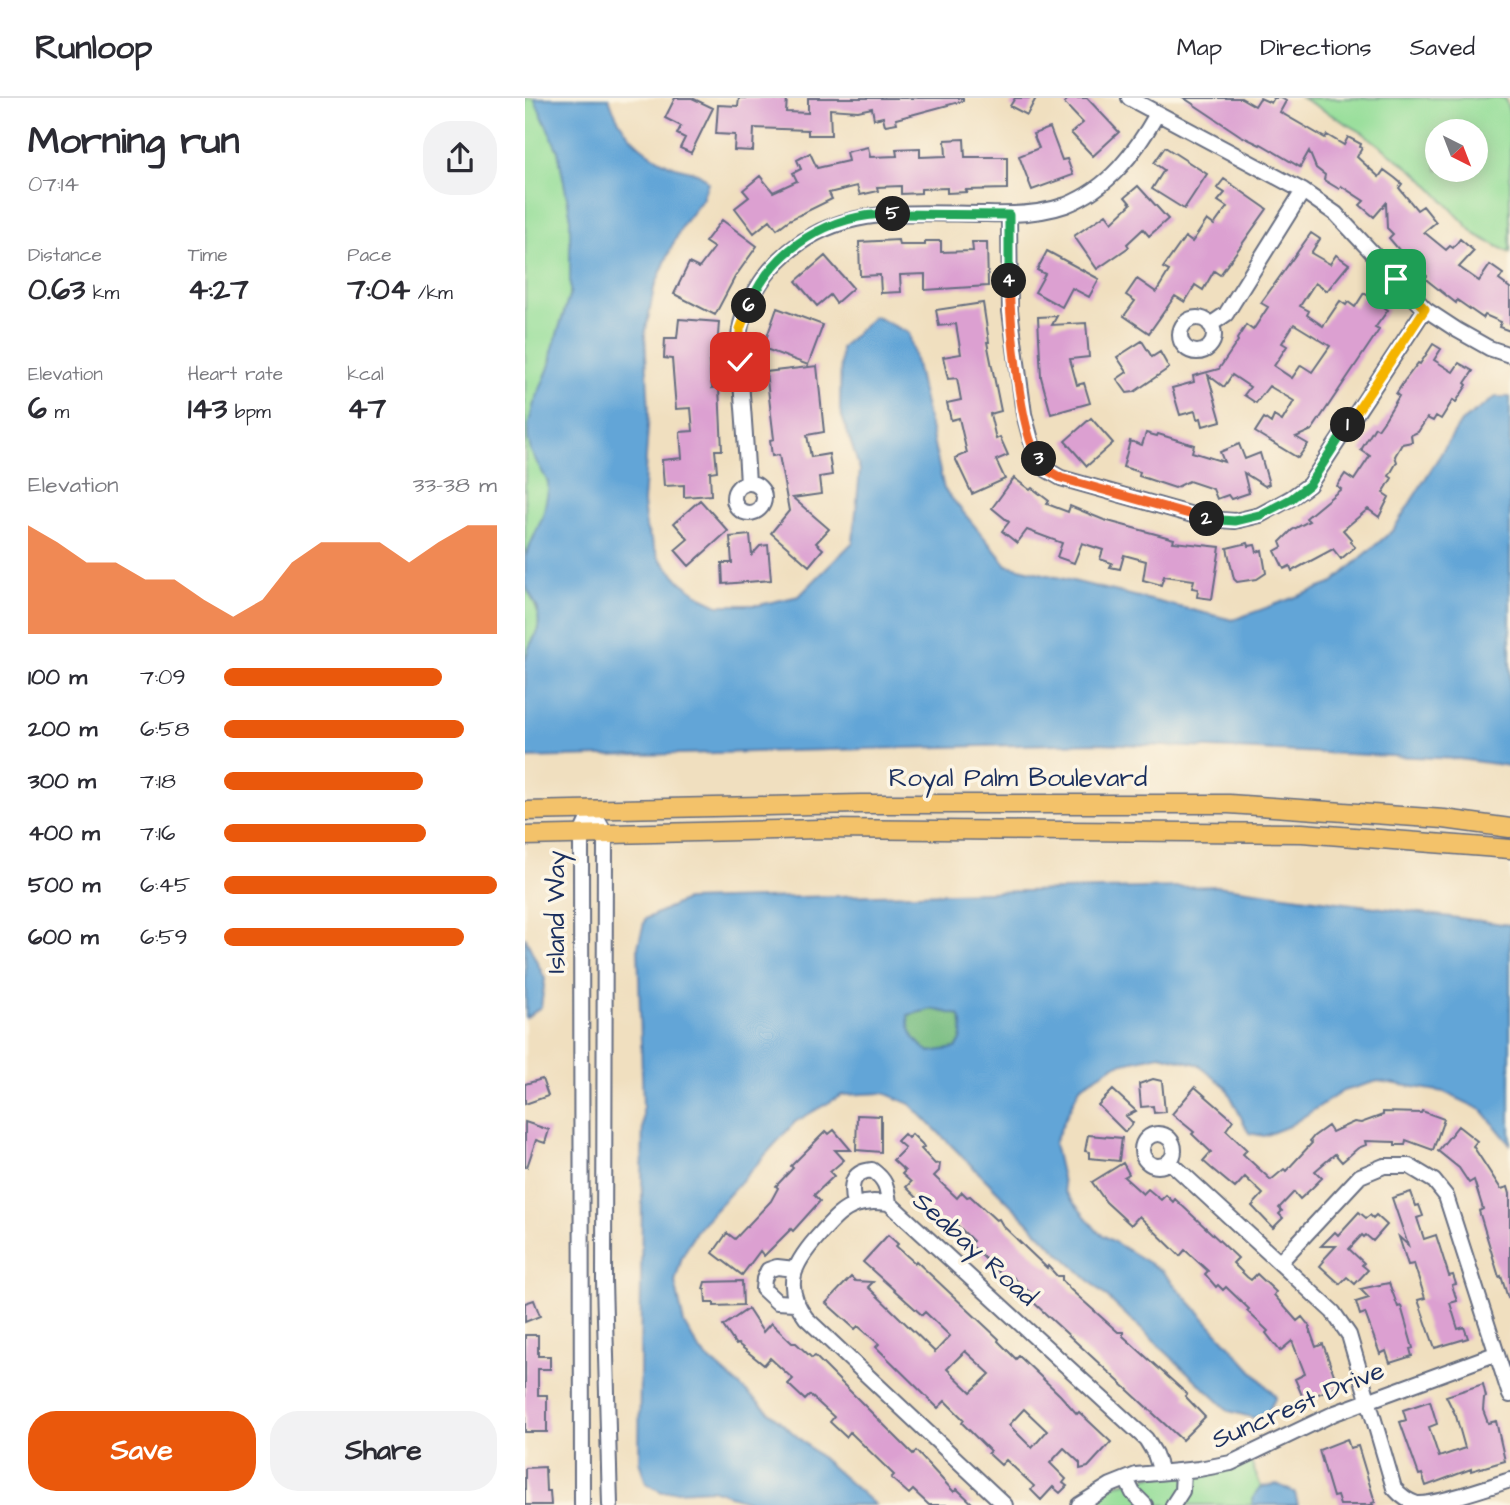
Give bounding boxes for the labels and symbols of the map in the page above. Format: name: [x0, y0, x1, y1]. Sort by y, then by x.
north arrow: [1425, 119, 1487, 182]
pin: 5: [875, 197, 911, 232]
pin: [1366, 249, 1426, 309]
pin: 4: [991, 264, 1027, 298]
pin: 6: [731, 288, 767, 324]
pin: [710, 332, 770, 392]
pin: 1: [1331, 408, 1365, 442]
pin: 3: [1021, 442, 1057, 476]
pin: 2: [1189, 502, 1225, 536]
street label: Royal Palm Boulevard: [889, 760, 1147, 798]
street label: Island Way: [538, 851, 576, 974]
street label: Seabay Road: [904, 1183, 1045, 1316]
street label: Suncrest Drive: [1206, 1352, 1390, 1458]

